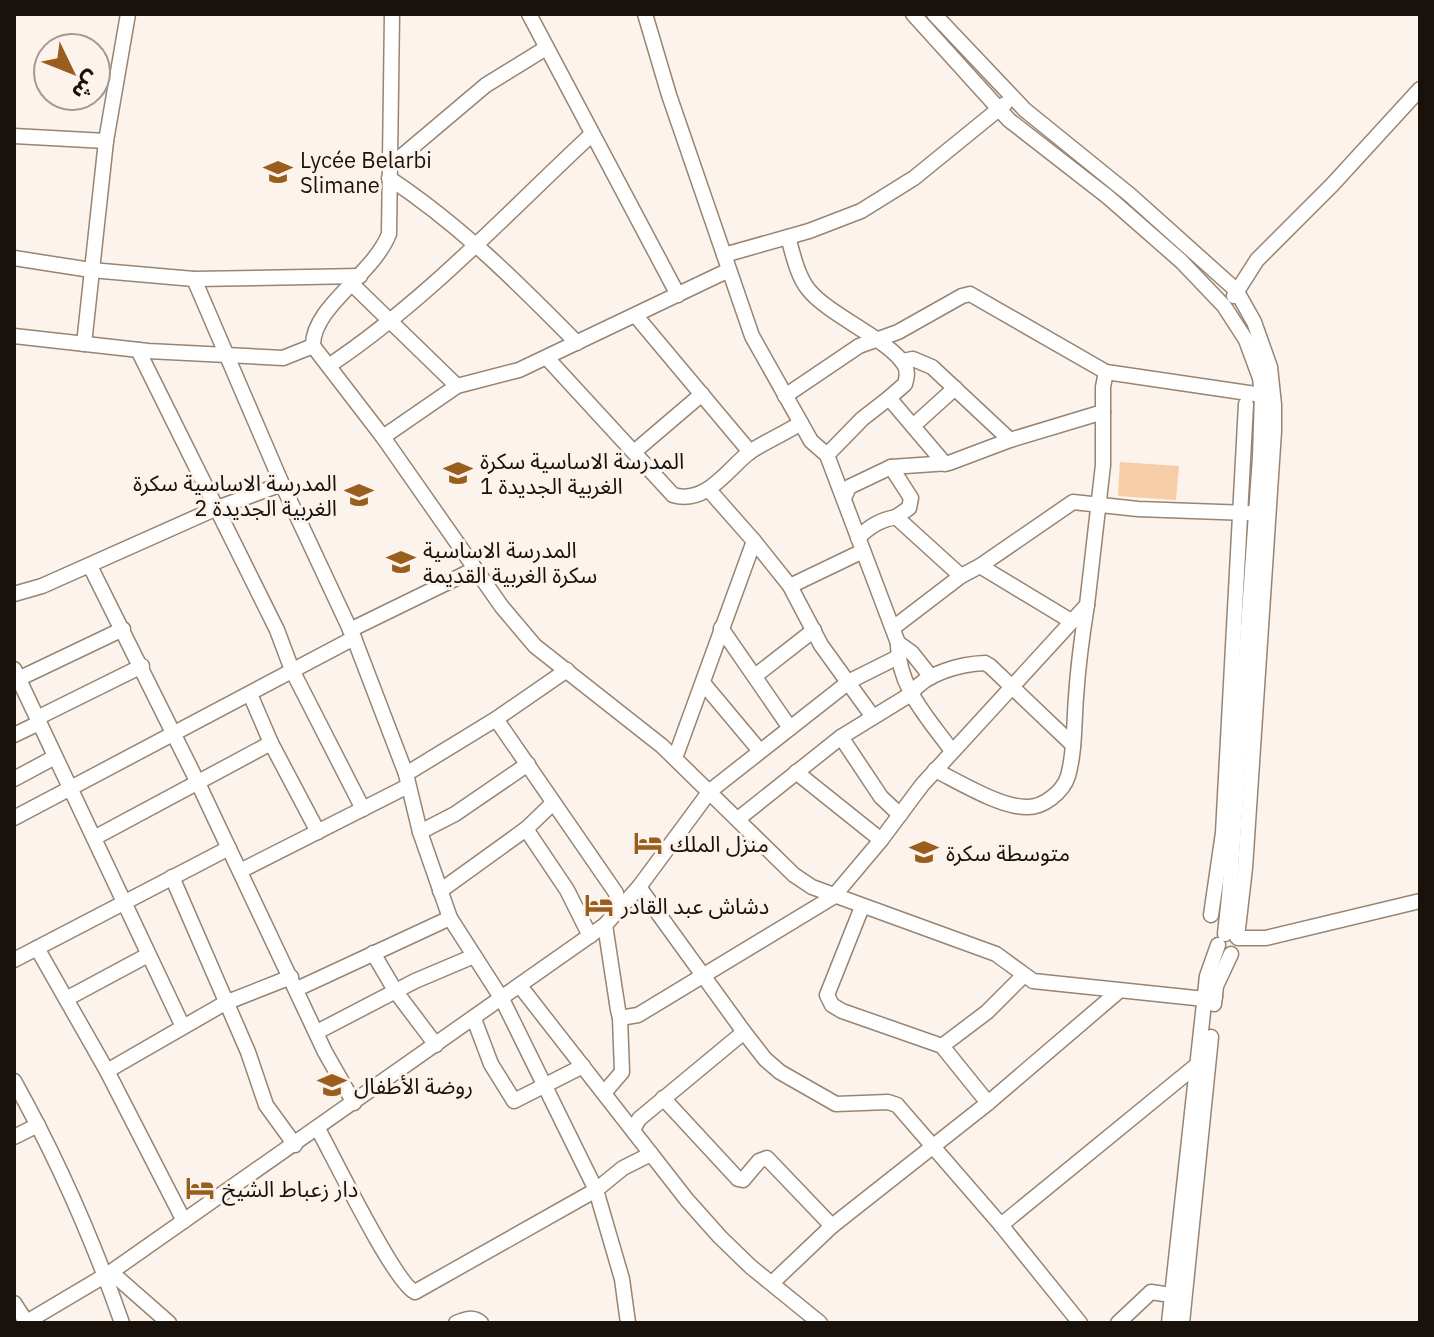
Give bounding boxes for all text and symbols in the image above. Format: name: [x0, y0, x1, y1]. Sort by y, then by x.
north arrow: [32, 32, 112, 112]
text: ش: [66, 65, 108, 107]
place label: Lycée Belarbi Slimane: [300, 145, 432, 199]
school or university icon: Lycée Belarbi Slimane: [263, 157, 293, 187]
place label: المدرسة الاساسية سكرة الغربية الجديدة 1: [480, 446, 684, 500]
school or university icon: المدرسة الاساسية سكرة الغربية الجديدة 1: [443, 458, 473, 488]
place label: المدرسة الاساسية سكرة الغربية الجديدة 2: [133, 468, 337, 522]
school or university icon: المدرسة الاساسية سكرة الغربية الجديدة 2: [344, 480, 374, 510]
place label: المدرسة الاساسية سكرة الغربية القديمة: [423, 535, 597, 589]
school or university icon: المدرسة الاساسية سكرة الغربية القديمة: [386, 547, 416, 577]
hotel icon: منزل الملك: [633, 828, 663, 858]
place label: منزل الملك: [670, 829, 769, 858]
school or university icon: متوسطة سكرة: [909, 837, 939, 867]
place label: متوسطة سكرة: [946, 838, 1070, 867]
hotel icon: دشاش عبد القادر: [584, 890, 614, 920]
place label: دشاش عبد القادر: [620, 891, 769, 920]
school or university icon: روضة الأطفال: [317, 1070, 347, 1100]
place label: روضة الأطفال: [354, 1071, 473, 1100]
hotel icon: دار زعباط الشيخ: [185, 1173, 215, 1203]
place label: دار زعباط الشيخ: [222, 1174, 358, 1206]

